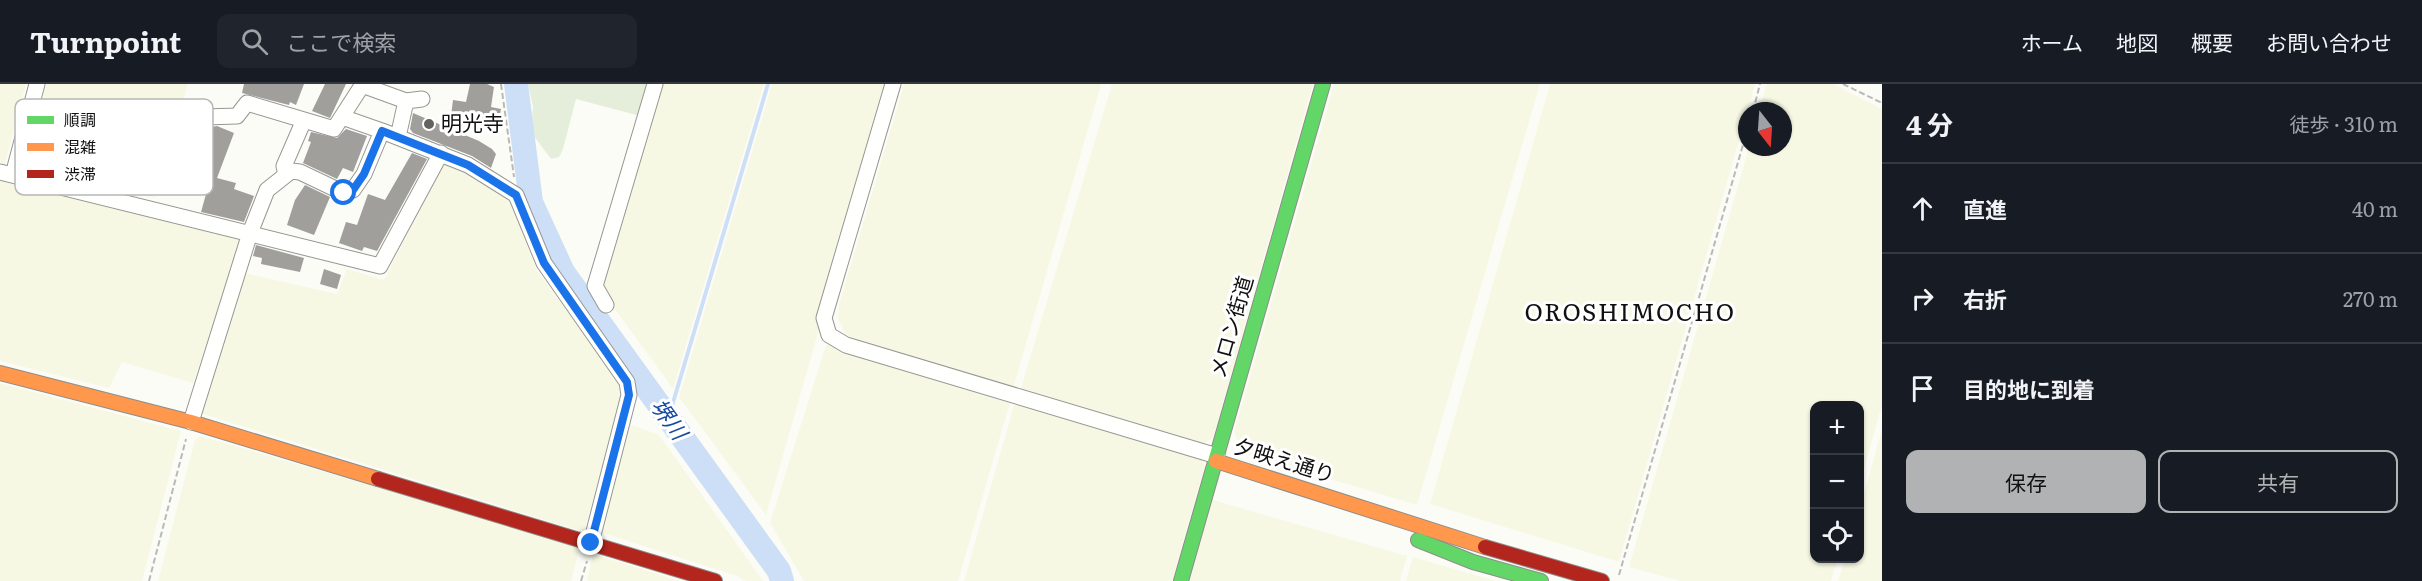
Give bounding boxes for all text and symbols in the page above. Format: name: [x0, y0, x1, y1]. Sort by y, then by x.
search box: [217, 14, 637, 68]
text: Turnpoint: [30, 20, 181, 62]
icon: search: [238, 25, 271, 58]
text: ここで検索: [286, 25, 396, 58]
text: ホーム: [2021, 26, 2083, 57]
text: 地図: [2116, 26, 2158, 57]
text: 概要: [2191, 26, 2233, 57]
text: お問い合わせ: [2266, 26, 2392, 57]
legend: [15, 99, 213, 195]
north arrow: [1738, 102, 1792, 156]
text: 4 分: [1906, 104, 1953, 143]
place label: 明光寺: [441, 106, 504, 137]
text: 順調: [64, 107, 96, 131]
text: 徒歩 · 310 m: [2289, 108, 2398, 138]
marker: 明光寺: [422, 117, 436, 131]
text: 混雑: [64, 134, 96, 158]
text: 渋滞: [64, 161, 96, 185]
route start: [330, 179, 356, 205]
icon: ahead: [1906, 192, 1939, 225]
text: 直進: [1963, 192, 2007, 225]
text: 40 m: [2352, 193, 2398, 223]
street label: メロン街道: [1200, 272, 1259, 381]
icon: right: [1906, 282, 1939, 315]
text: 右折: [1963, 282, 2007, 315]
text: 270 m: [2343, 283, 2398, 313]
district label: OROSHIMOCHO: [1525, 293, 1735, 328]
icon: arrive: [1906, 372, 1939, 405]
text: 目的地に到着: [1963, 372, 2095, 405]
water label: 堺川: [644, 391, 698, 447]
map controls: [1810, 401, 1864, 563]
button: +: [1810, 401, 1864, 455]
street label: 夕映え通り: [1230, 428, 1339, 489]
button: 保存: [1906, 450, 2146, 513]
button: 共有: [2158, 450, 2398, 513]
button: −: [1810, 455, 1864, 509]
button: locate: [1810, 509, 1864, 563]
route end: [577, 529, 603, 555]

